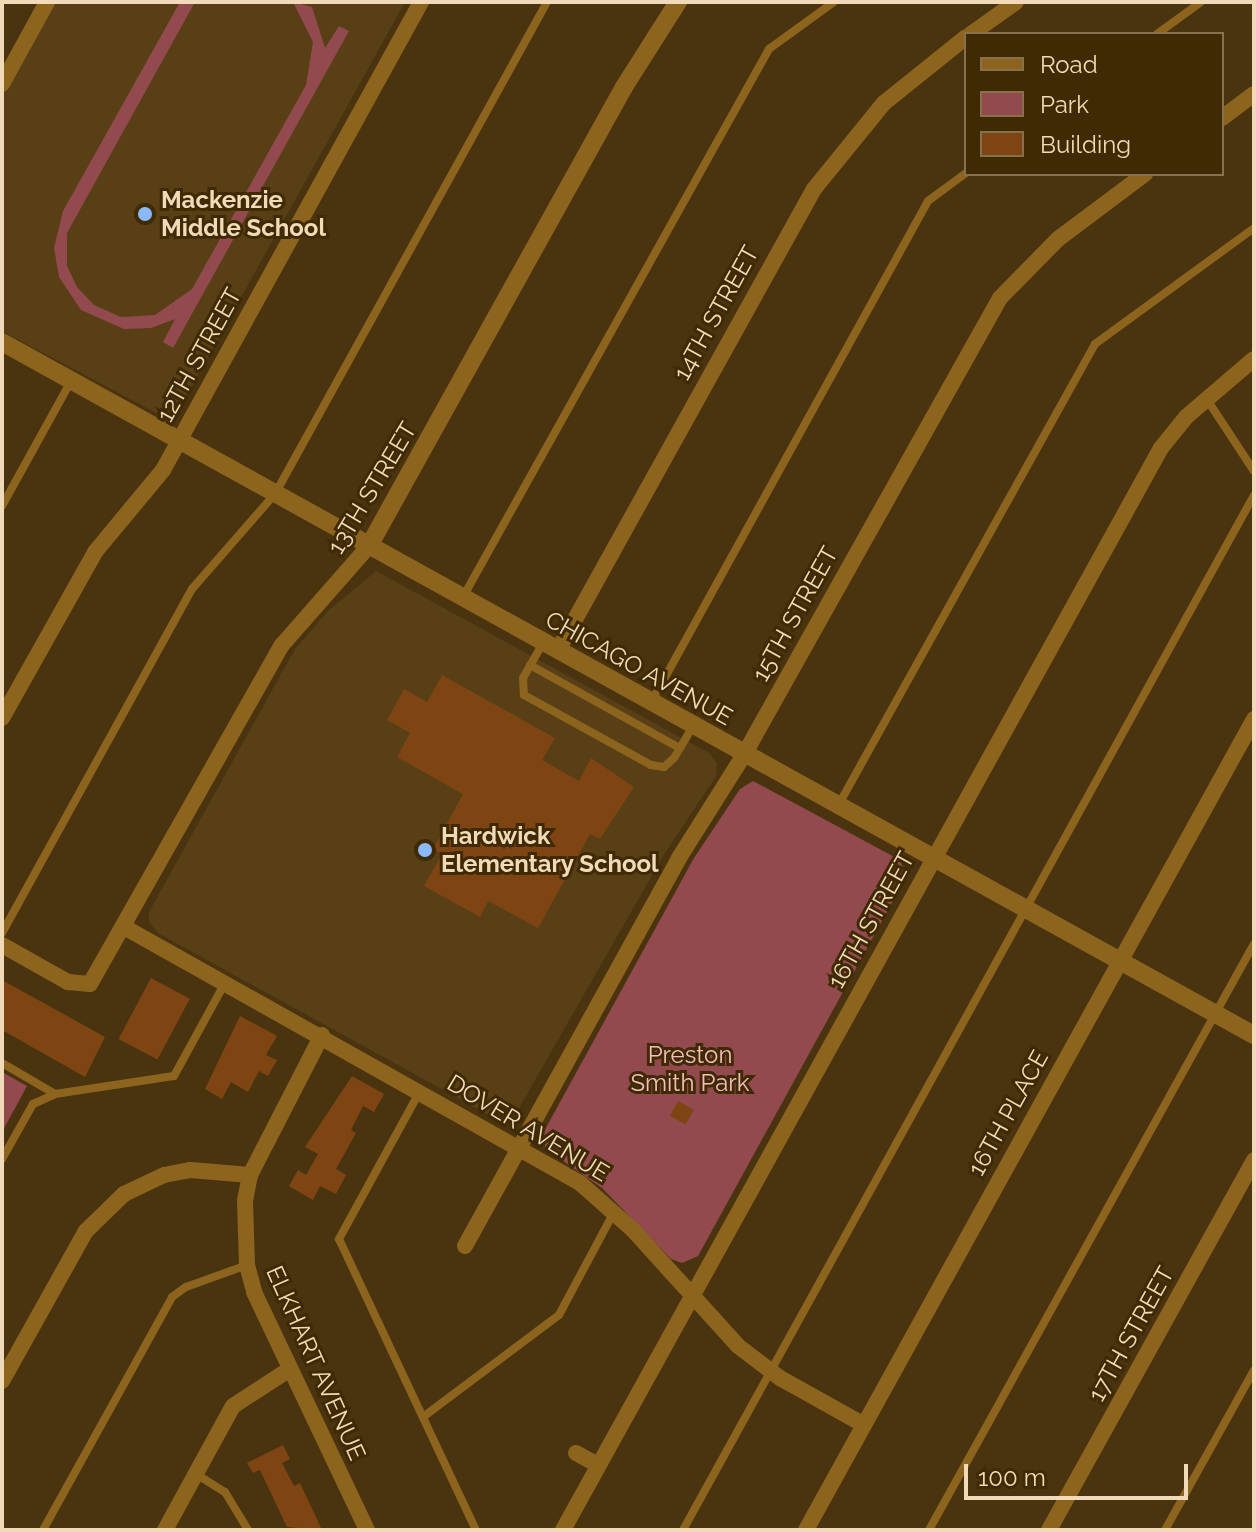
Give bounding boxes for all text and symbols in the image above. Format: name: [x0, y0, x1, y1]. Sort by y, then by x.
legend: [964, 32, 1224, 176]
text: Road: [1040, 50, 1098, 79]
text: Park: [1040, 90, 1089, 119]
text: Building: [1040, 130, 1131, 159]
place label: Mackenzie Middle School: [161, 186, 326, 242]
marker: Mackenzie Middle School: [136, 205, 154, 223]
street label: 14TH STREET: [667, 241, 765, 385]
street label: 12TH STREET: [150, 283, 248, 427]
street label: 13TH STREET: [321, 417, 423, 559]
street label: 15TH STREET: [746, 542, 844, 686]
street label: CHICAGO AVENUE: [540, 604, 738, 732]
place label: Hardwick Elementary School: [441, 822, 659, 878]
marker: Hardwick Elementary School: [416, 841, 434, 859]
street label: 16TH STREET: [822, 847, 920, 993]
park label: Preston Smith Park: [630, 1041, 750, 1097]
street label: 16TH PLACE: [962, 1045, 1054, 1181]
street label: DOVER AVENUE: [442, 1068, 614, 1188]
street label: ELKHART AVENUE: [260, 1261, 372, 1465]
street label: 17TH STREET: [1082, 1261, 1180, 1407]
scale bar: [968, 1448, 1192, 1498]
text: 100 m: [978, 1463, 1046, 1492]

